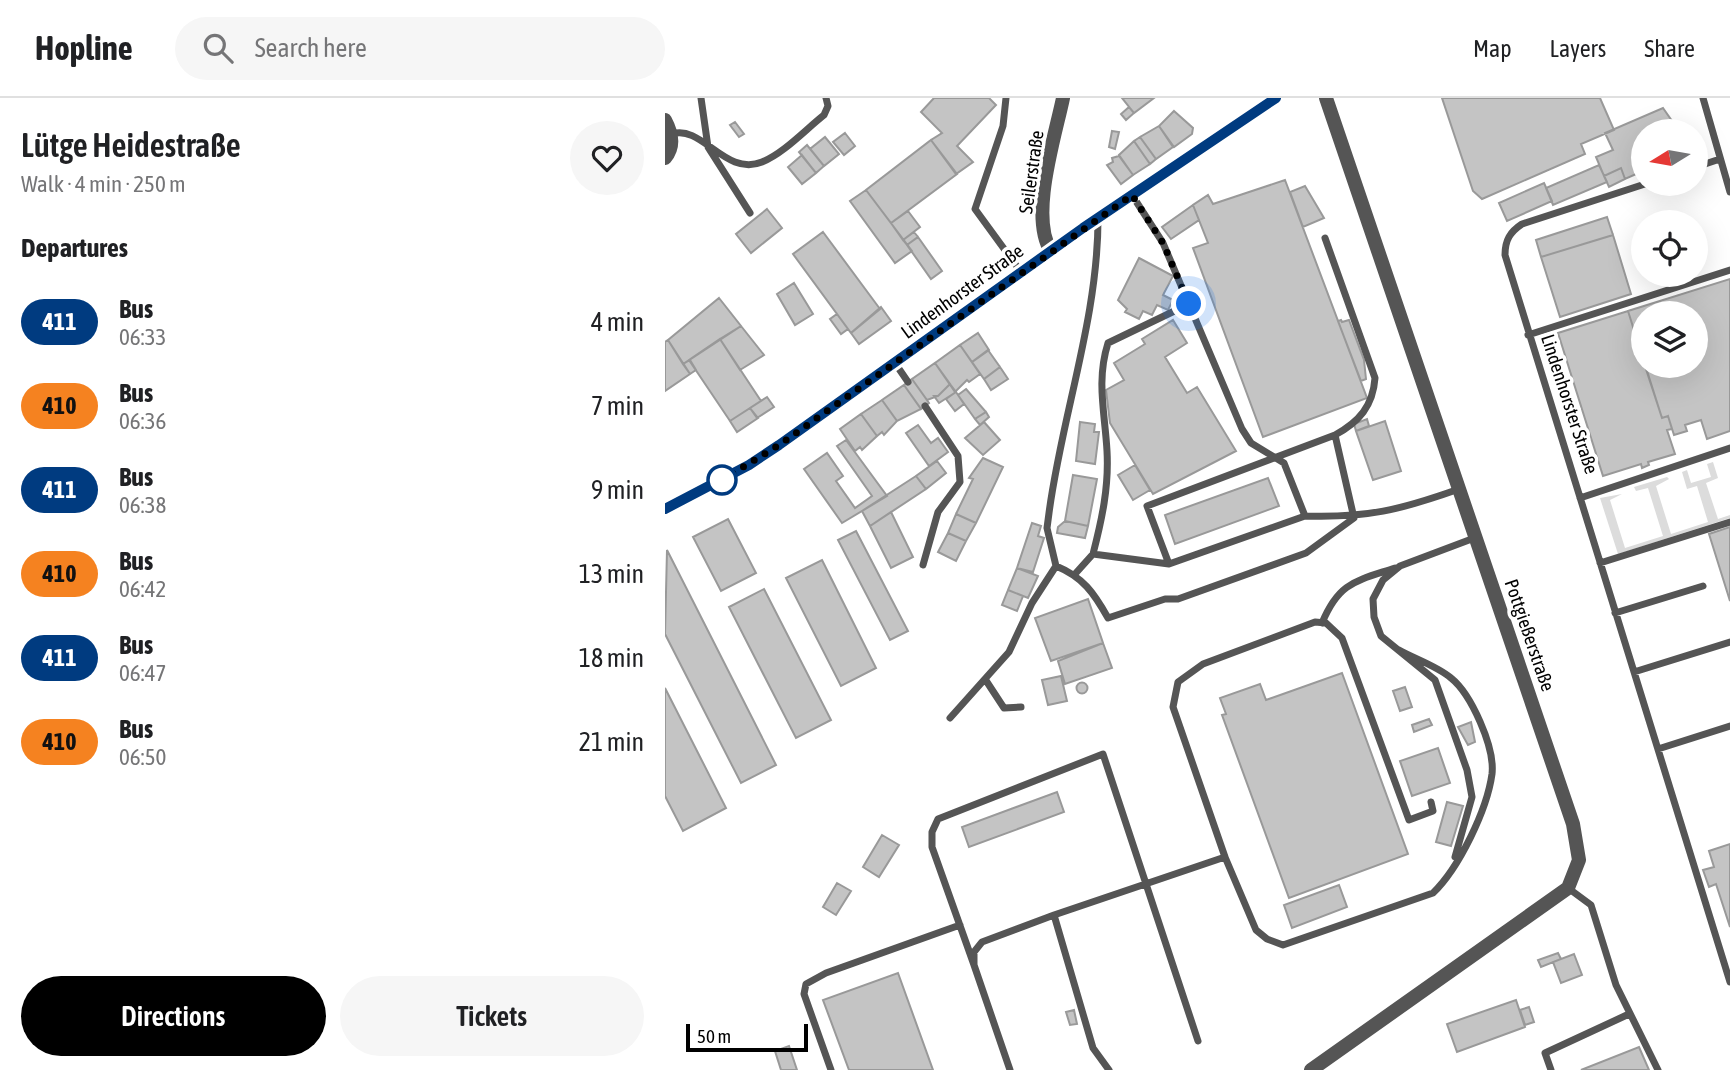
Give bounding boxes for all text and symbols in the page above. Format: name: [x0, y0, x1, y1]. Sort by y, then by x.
search box: [175, 17, 665, 80]
text: Hopline: [35, 29, 133, 67]
icon: search: [199, 29, 237, 67]
text: Search here: [255, 33, 367, 63]
text: Map: [1473, 35, 1512, 62]
text: Layers: [1550, 35, 1606, 62]
text: Share: [1644, 35, 1695, 62]
north arrow: [1631, 119, 1708, 196]
map controls: [1631, 119, 1708, 378]
button: heart: [570, 121, 644, 195]
text: Lütge Heidestraße: [21, 126, 241, 164]
street label: Seilerstraße: [1014, 129, 1048, 215]
text: Walk · 4 min · 250 m: [21, 171, 185, 197]
button: locate: [1631, 210, 1708, 287]
text: Departures: [21, 233, 128, 263]
street label: Lindenhorster Straße: [897, 239, 1027, 343]
your location: [1171, 286, 1206, 321]
text: Bus: [119, 294, 153, 324]
button: layers: [1631, 301, 1708, 378]
text: 4 min: [591, 307, 644, 337]
text: 411: [43, 308, 76, 335]
text: 06:33: [119, 324, 166, 350]
street label: Lindenhorster Straße: [1537, 331, 1603, 477]
text: Bus: [119, 378, 153, 408]
text: 7 min: [591, 391, 644, 421]
text: 410: [43, 392, 76, 419]
text: 06:36: [119, 408, 166, 434]
text: Bus: [119, 462, 153, 492]
unlabelled marker: [707, 465, 737, 495]
text: 9 min: [591, 475, 644, 505]
text: 411: [43, 476, 76, 503]
text: 06:38: [119, 492, 166, 518]
text: Bus: [119, 546, 153, 576]
text: 13 min: [579, 559, 644, 589]
text: 410: [43, 560, 76, 587]
text: 06:42: [119, 576, 166, 602]
street label: Pottgießerstraße: [1501, 576, 1559, 694]
text: Bus: [119, 630, 153, 660]
text: 18 min: [579, 643, 644, 673]
text: 411: [43, 644, 76, 671]
text: 06:47: [119, 660, 166, 686]
text: Bus: [119, 714, 153, 744]
text: 21 min: [579, 727, 644, 757]
text: 410: [43, 728, 76, 755]
text: 06:50: [119, 744, 166, 770]
button: Directions: [21, 976, 326, 1056]
button: Tickets: [340, 976, 644, 1056]
scale bar: [686, 1021, 809, 1053]
text: 50 m: [697, 1025, 731, 1047]

